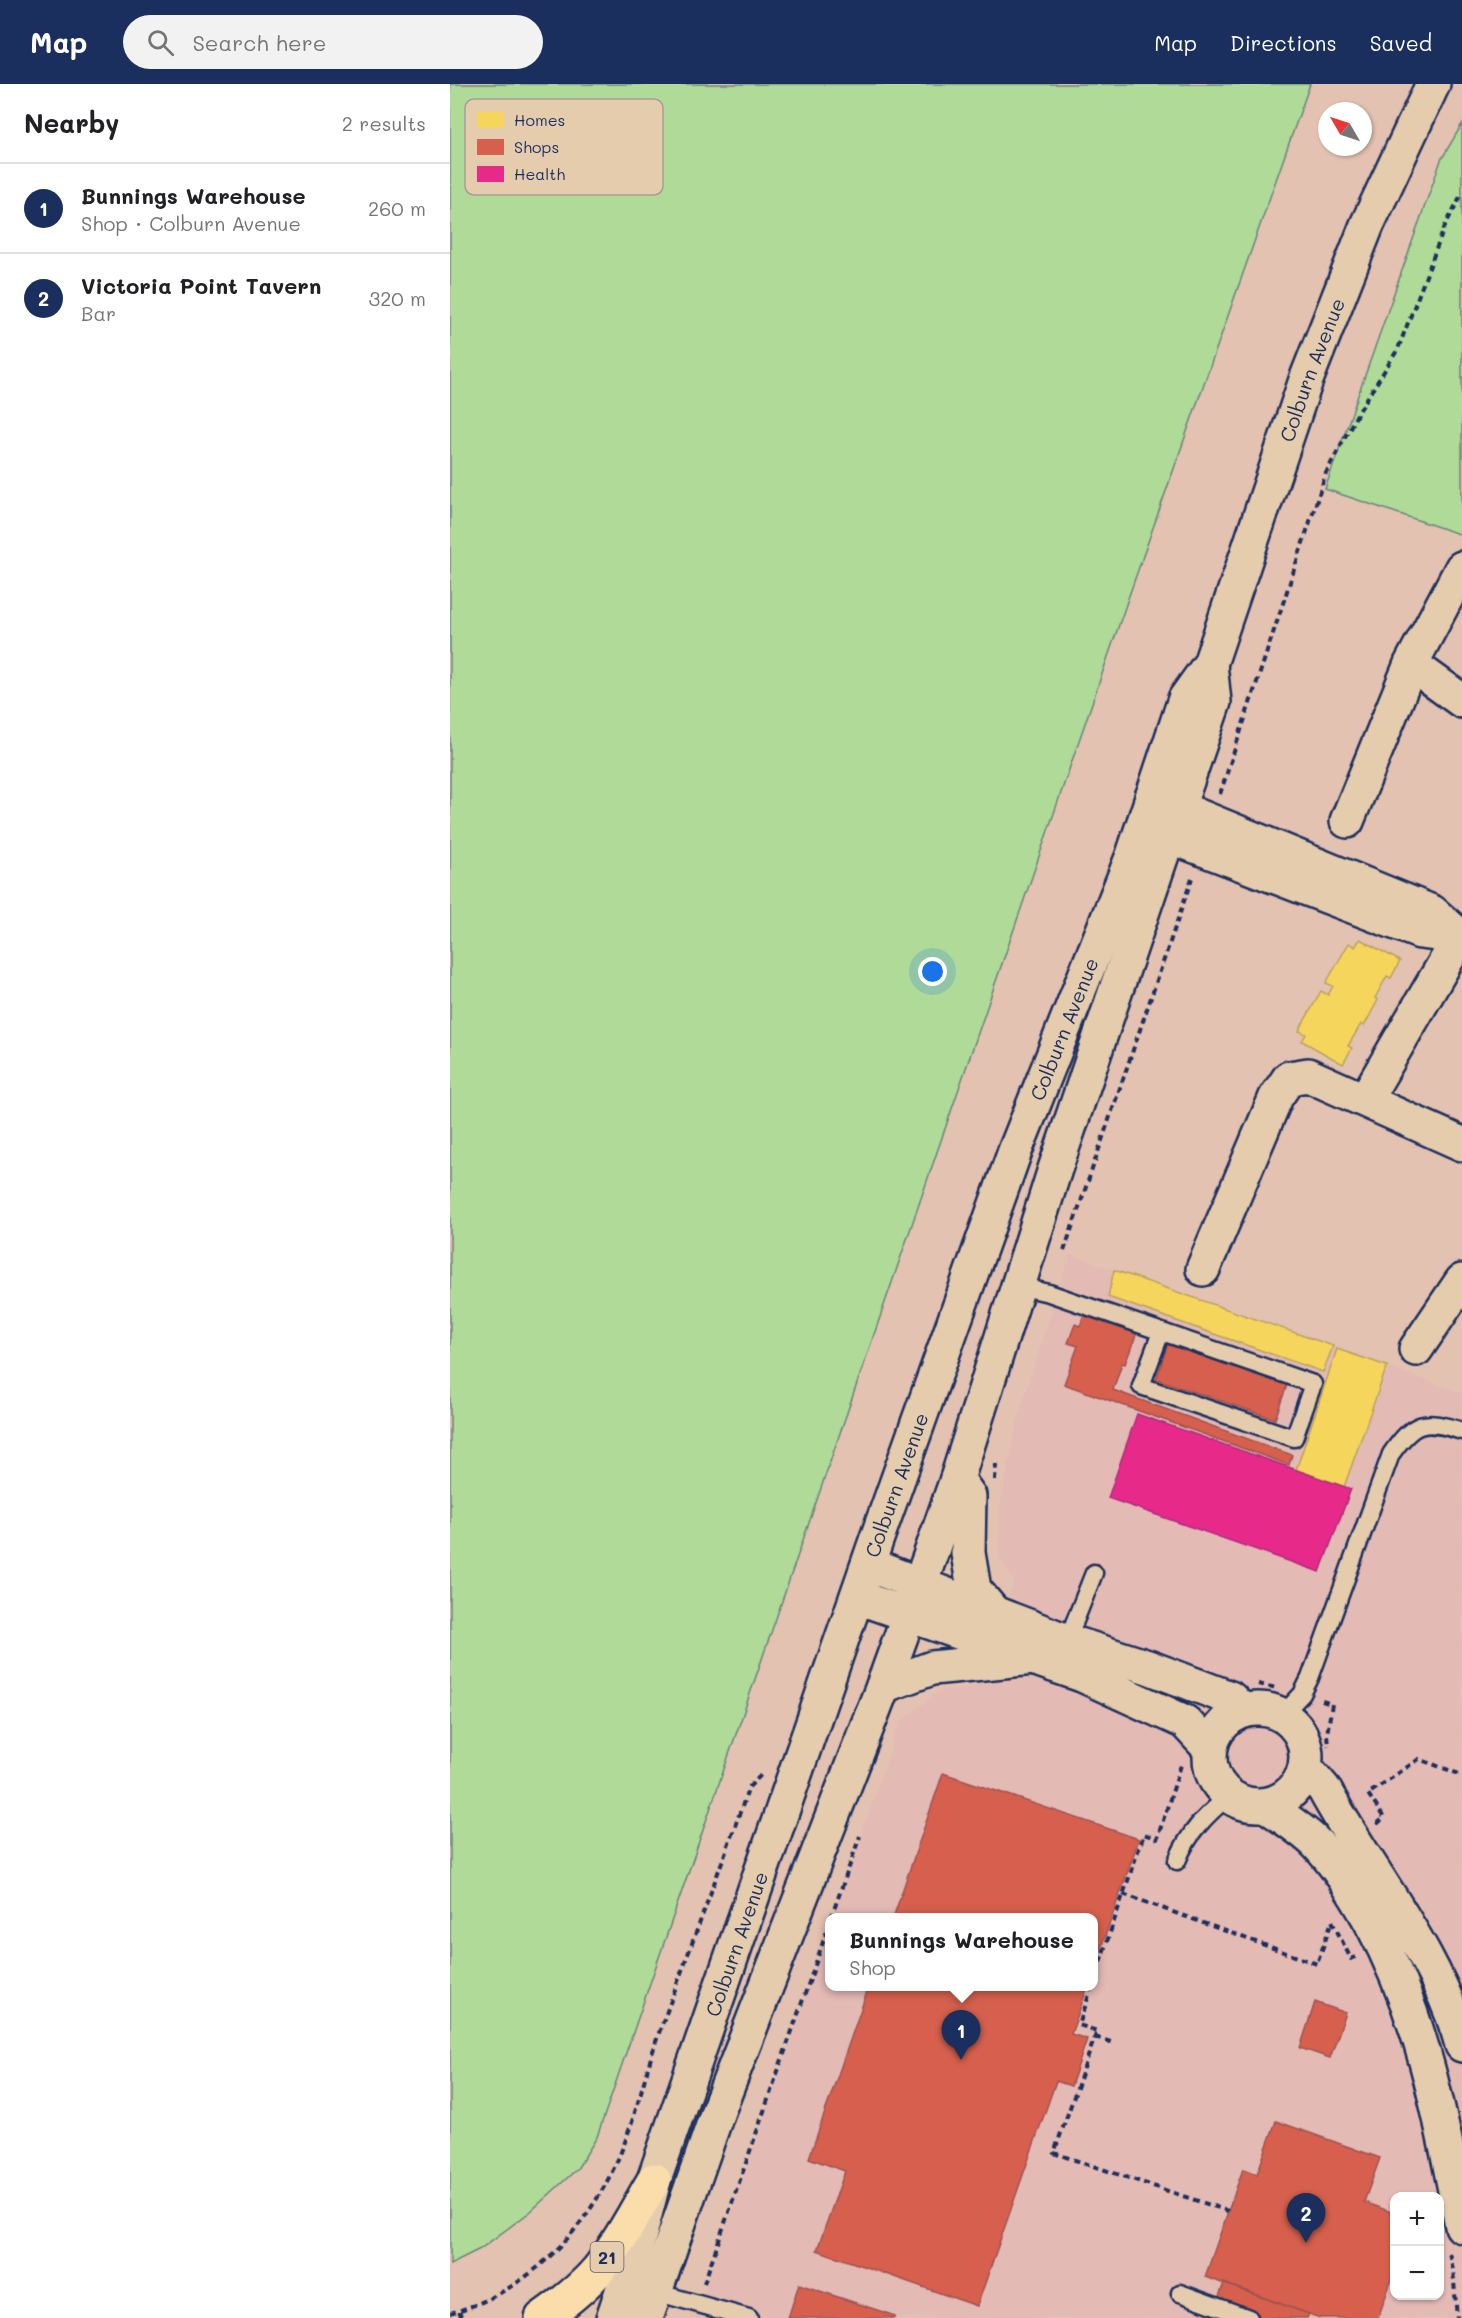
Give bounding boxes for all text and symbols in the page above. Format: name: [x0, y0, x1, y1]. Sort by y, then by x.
search box: [123, 15, 543, 69]
text: Map: [30, 24, 87, 60]
icon: search: [144, 26, 177, 59]
text: Search here: [192, 28, 326, 57]
text: Map: [1154, 29, 1197, 56]
text: Directions: [1230, 29, 1337, 56]
text: Saved: [1370, 29, 1432, 56]
legend: [465, 99, 663, 195]
north arrow: [1318, 102, 1372, 156]
text: Nearby: [24, 106, 119, 140]
text: Homes: [514, 109, 565, 130]
text: 2 results: [342, 110, 426, 136]
text: Shops: [514, 136, 559, 157]
text: Health: [514, 163, 565, 184]
text: Bunnings Warehouse: [81, 181, 306, 210]
text: 1: [39, 195, 48, 221]
text: 260 m: [368, 195, 426, 221]
text: Shop · Colburn Avenue: [81, 210, 301, 236]
text: Victoria Point Tavern: [81, 271, 321, 300]
text: 2: [38, 285, 49, 311]
text: 320 m: [368, 285, 426, 311]
street label: Colburn Avenue: [1273, 294, 1350, 445]
text: Bar: [81, 300, 116, 326]
street label: Colburn Avenue: [1024, 954, 1104, 1104]
your location: [918, 957, 947, 986]
street label: Colburn Avenue: [858, 1409, 934, 1561]
street label: Colburn Avenue: [699, 1868, 773, 2020]
popup: [825, 1913, 1098, 1991]
text: Bunnings Warehouse: [849, 1925, 1074, 1954]
text: Shop: [849, 1954, 896, 1980]
pin: 1: [942, 2010, 980, 2060]
map controls: [1390, 2192, 1444, 2300]
button: +: [1390, 2192, 1444, 2246]
pin: 2: [1286, 2194, 1326, 2243]
road number: 21: [590, 2242, 624, 2272]
button: −: [1390, 2246, 1444, 2300]

